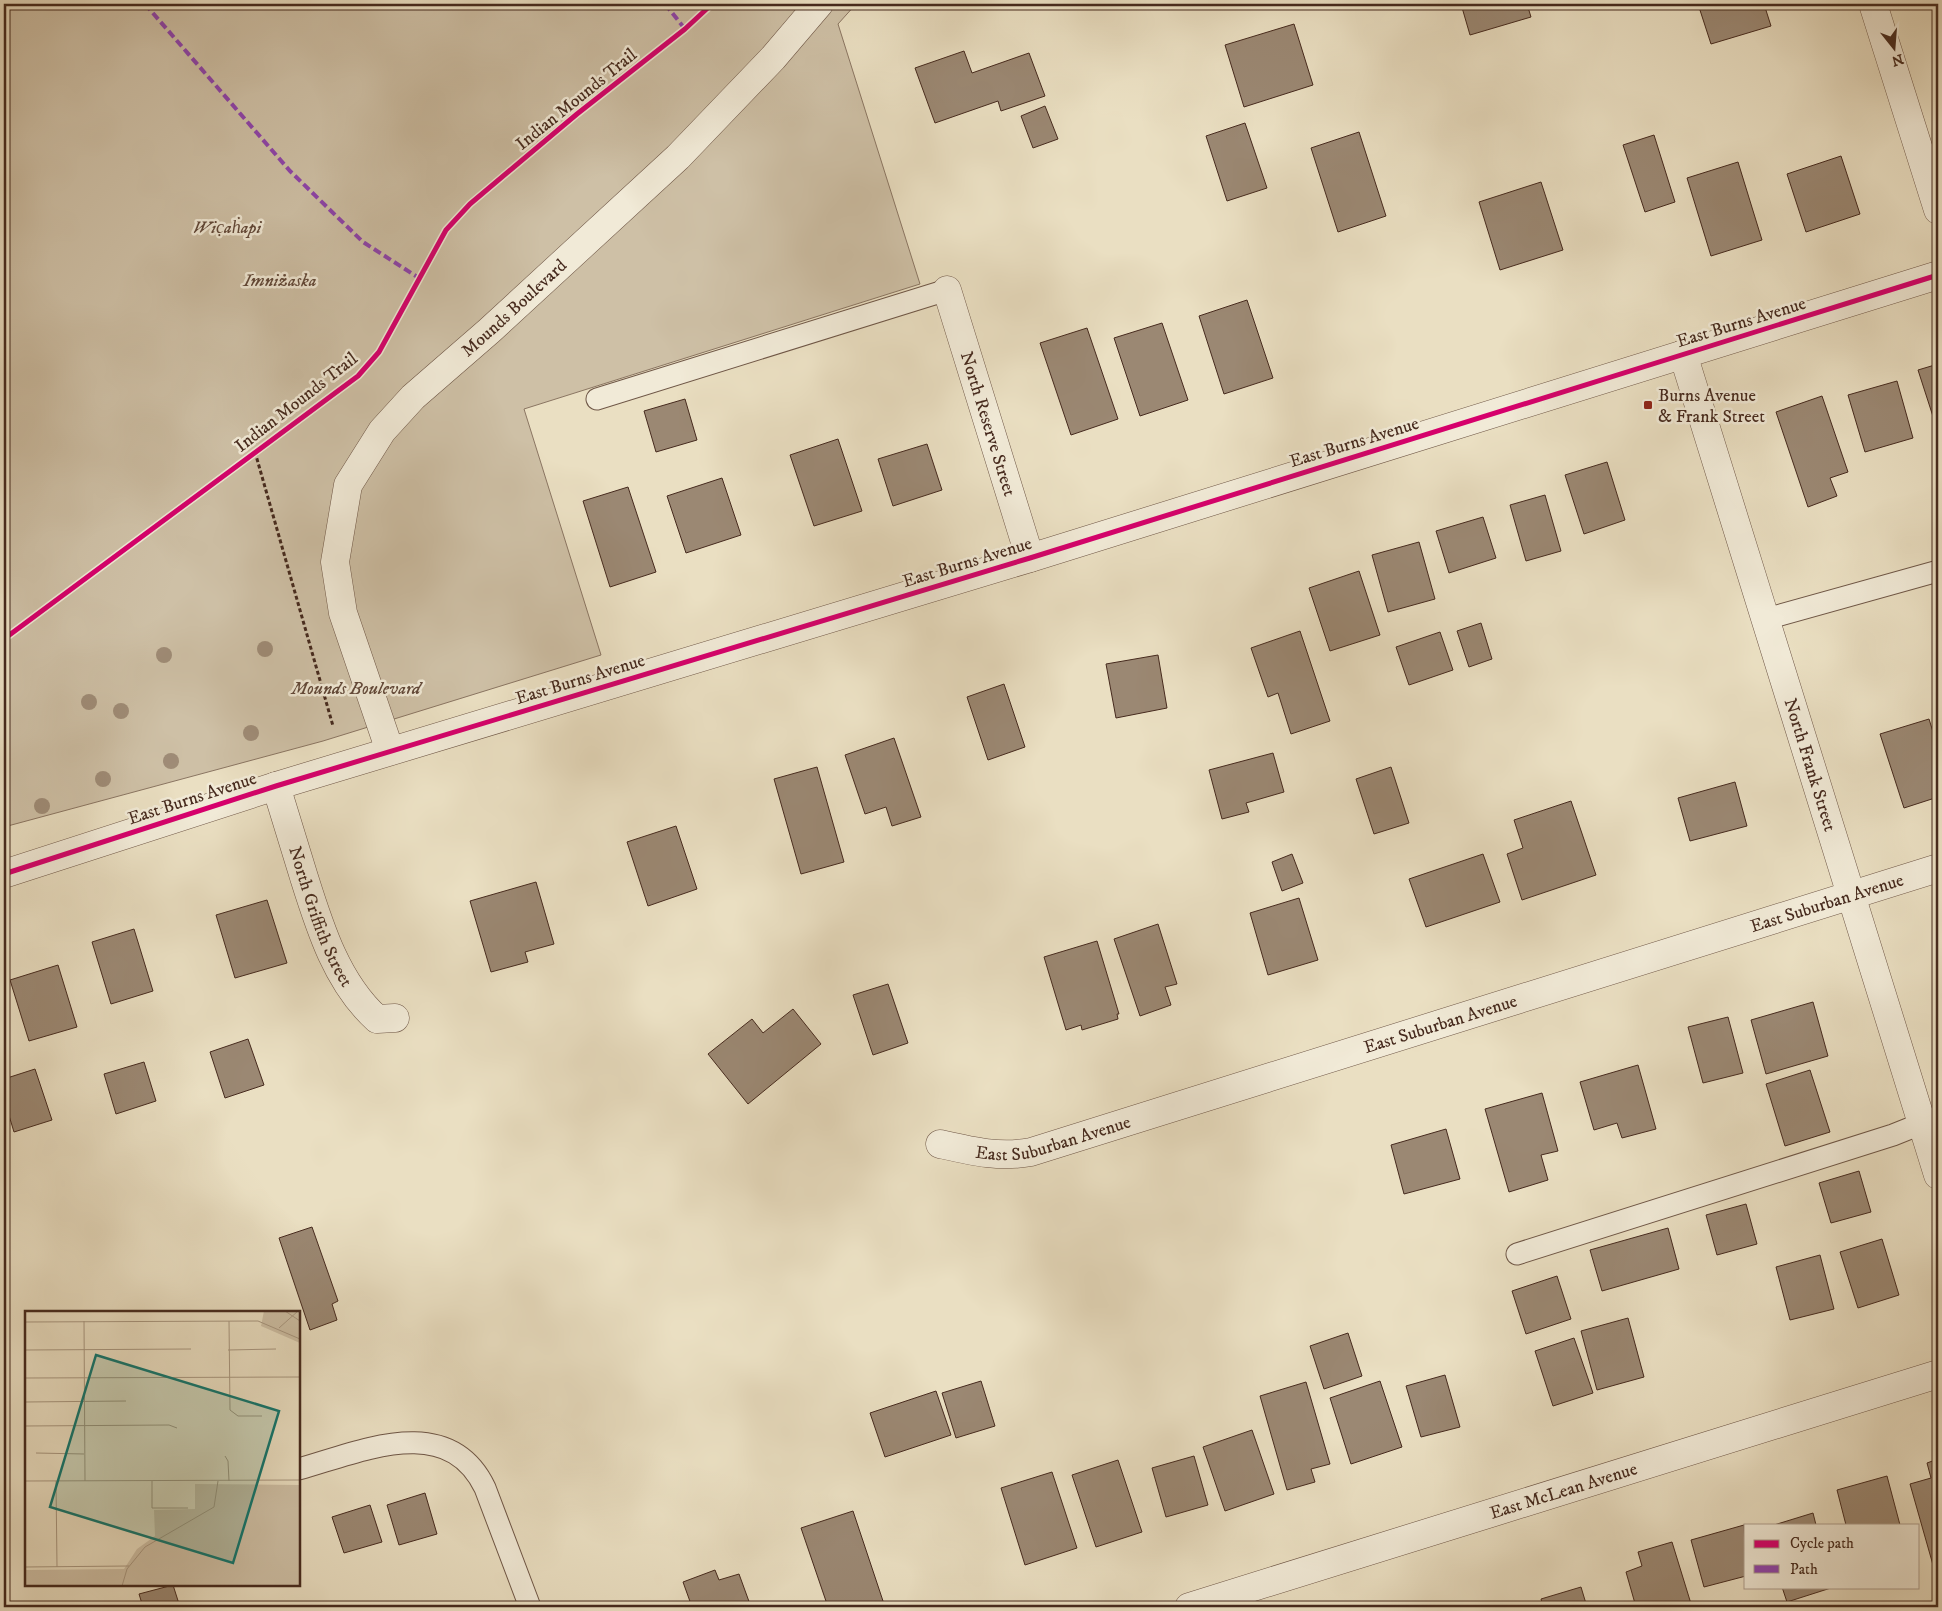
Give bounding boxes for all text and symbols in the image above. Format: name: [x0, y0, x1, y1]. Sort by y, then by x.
north arrow: [1870, 22, 1920, 72]
street label: Indian Mounds Trail: [512, 44, 642, 155]
text: N: [1889, 49, 1906, 70]
park label: Wic̣aḣapi: [193, 217, 263, 239]
street label: Mounds Boulevard: [457, 255, 572, 362]
park label: Imniżaska: [242, 270, 317, 292]
street label: East Burns Avenue: [1674, 293, 1809, 353]
street label: Indian Mounds Trail: [231, 348, 363, 457]
street label: North Reserve Street: [955, 349, 1020, 499]
place label: Burns Avenue & Frank Street: [1658, 385, 1765, 428]
marker: Burns Avenue & Frank Street: [1642, 399, 1654, 411]
street label: East Burns Avenue: [1287, 413, 1422, 473]
street label: East Burns Avenue: [900, 533, 1035, 593]
street label: East Burns Avenue: [513, 650, 648, 710]
park label: Mounds Boulevard: [289, 678, 423, 700]
street label: North Frank Street: [1779, 696, 1841, 834]
street label: East Burns Avenue: [125, 768, 259, 830]
street label: North Griffith Street: [283, 844, 357, 991]
street label: East Suburban Avenue: [1748, 869, 1906, 938]
street label: East Suburban Avenue: [1361, 990, 1520, 1059]
street label: East Suburban Avenue: [974, 1111, 1133, 1166]
inset map: [25, 1311, 300, 1586]
street label: East McLean Avenue: [1487, 1458, 1640, 1525]
legend: [1744, 1524, 1920, 1588]
text: Cycle path: [1790, 1534, 1854, 1553]
text: Path: [1790, 1560, 1818, 1579]

